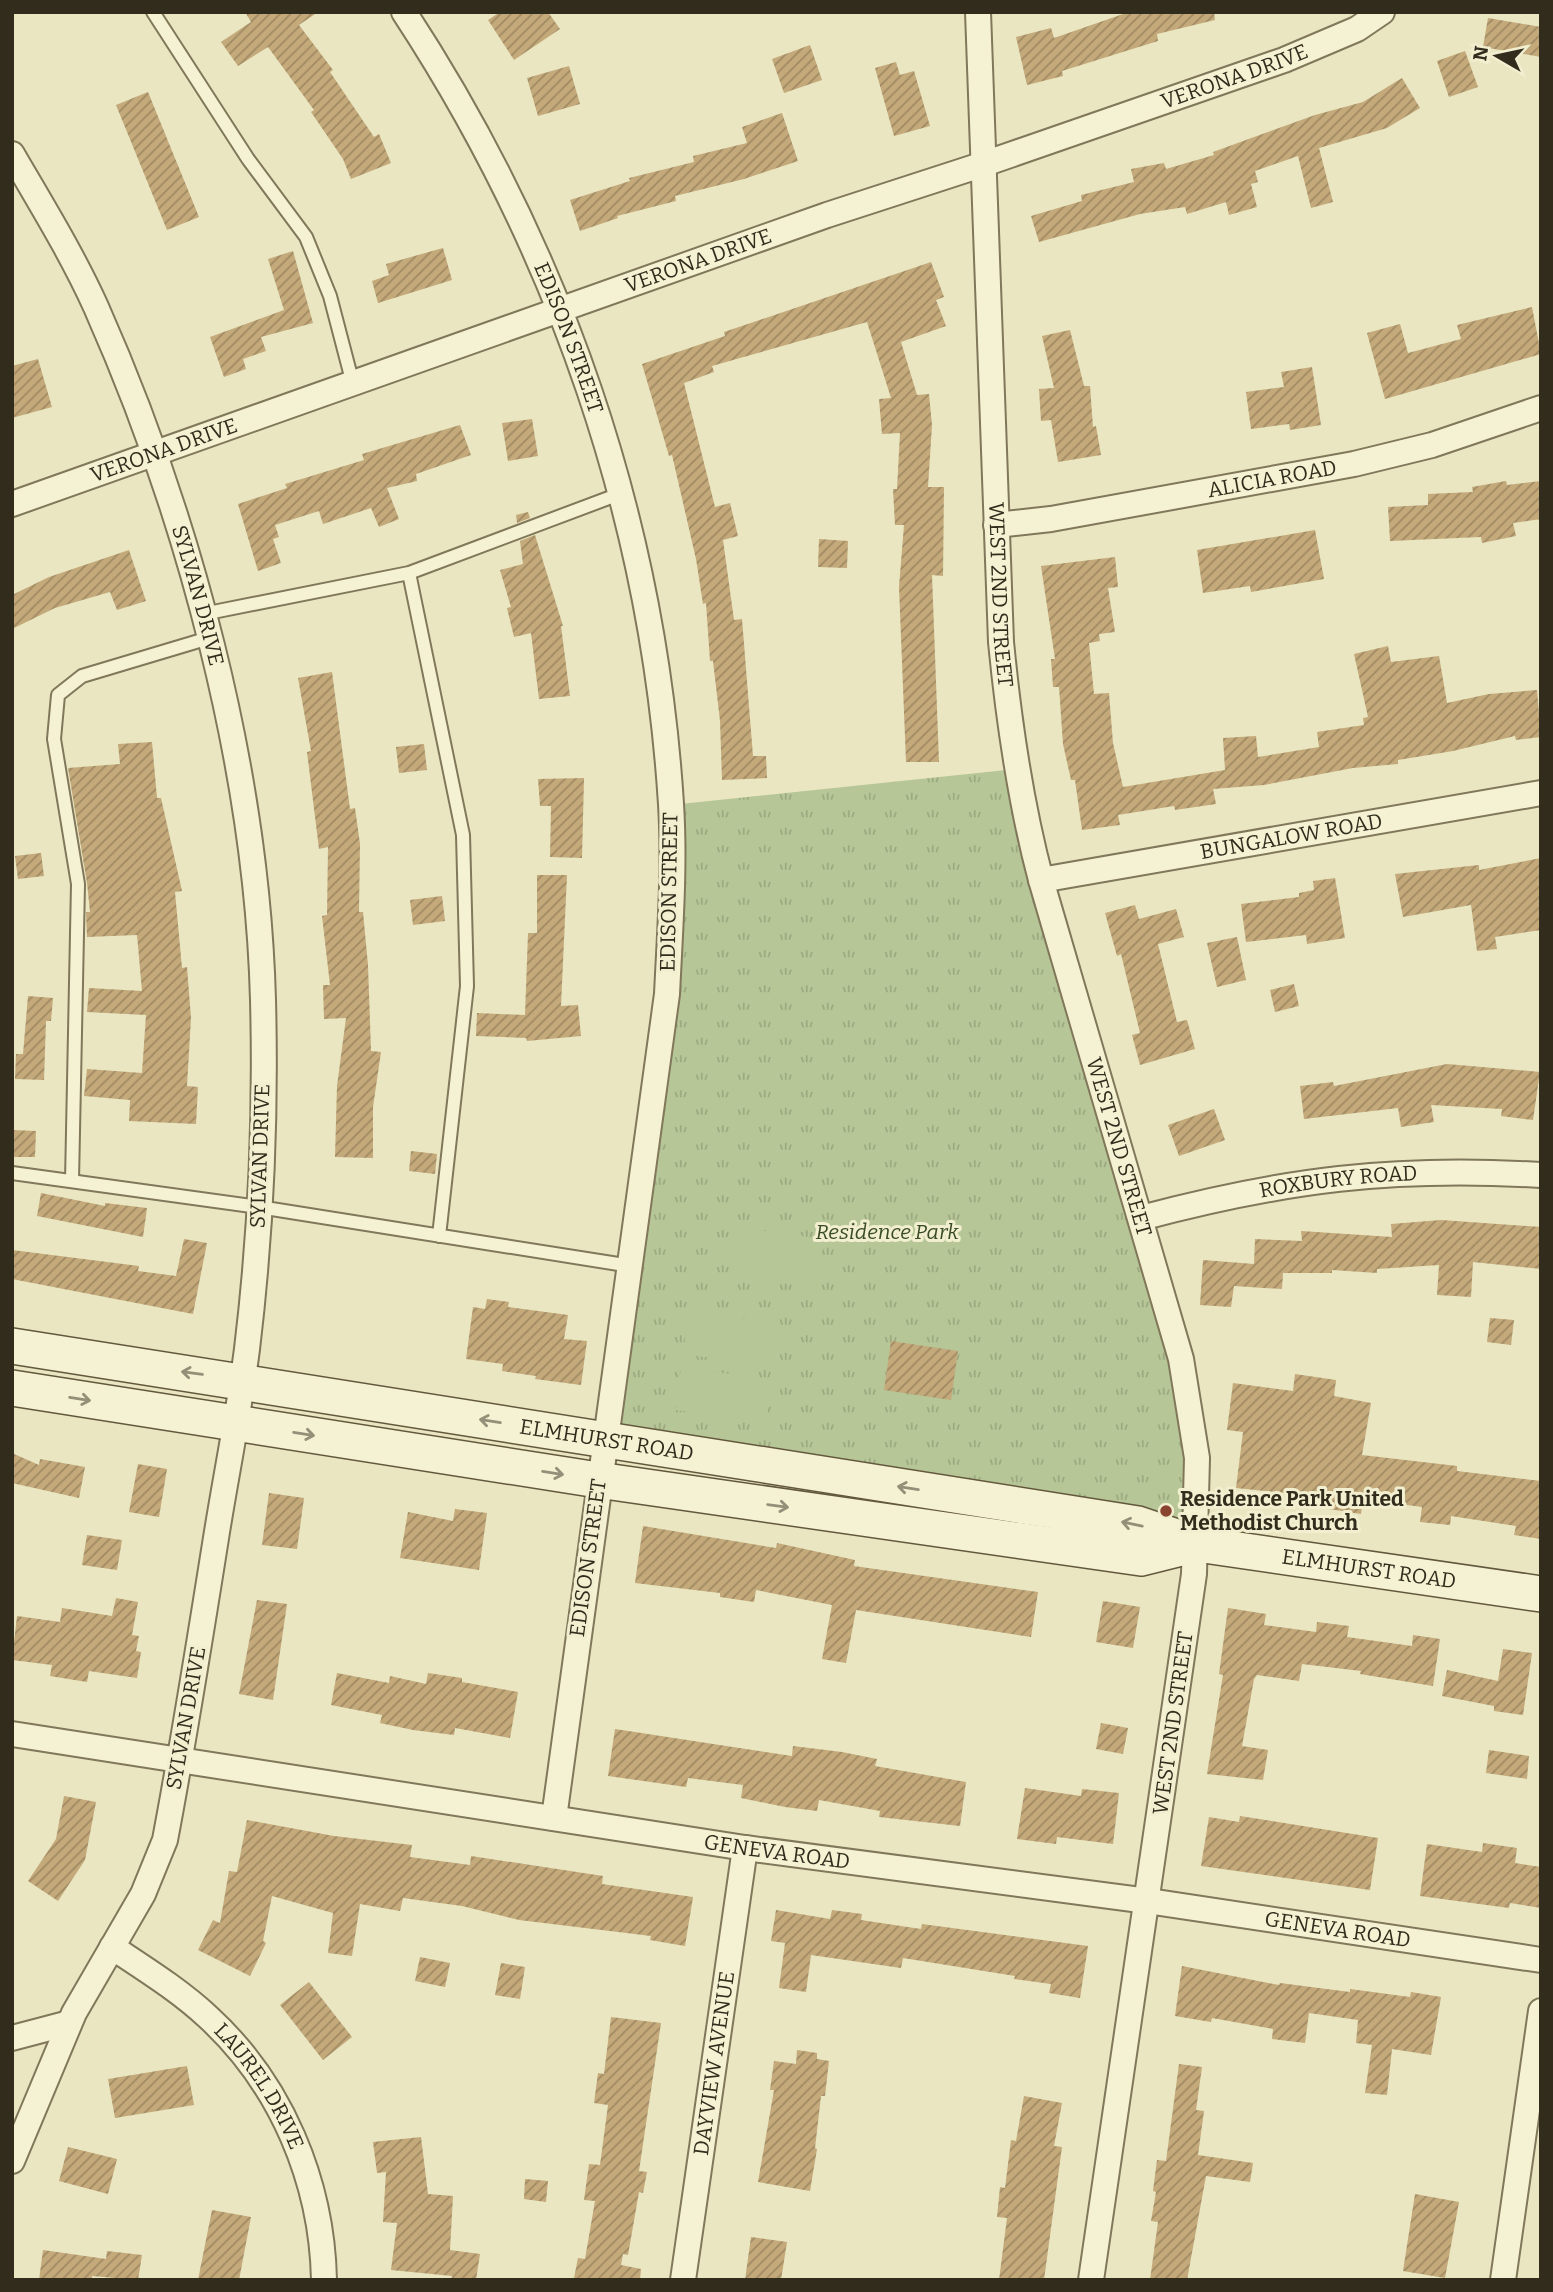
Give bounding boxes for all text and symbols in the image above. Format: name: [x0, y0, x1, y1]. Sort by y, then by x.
north arrow: [1462, 21, 1532, 91]
street label: VERONA DRIVE: [1157, 38, 1312, 115]
text: N: [1468, 44, 1493, 62]
street label: VERONA DRIVE: [621, 223, 775, 299]
street label: EDISON STREET: [528, 258, 609, 417]
street label: VERONA DRIVE: [87, 412, 241, 488]
street label: ALICIA ROAD: [1205, 454, 1339, 503]
street label: WEST 2ND STREET: [983, 502, 1019, 688]
street label: SYLVAN DRIVE: [166, 522, 229, 668]
street label: BUNGALOW ROAD: [1198, 808, 1384, 865]
street label: EDISON STREET: [655, 812, 683, 972]
street label: WEST 2ND STREET: [1081, 1054, 1157, 1239]
street label: SYLVAN DRIVE: [244, 1083, 276, 1229]
street label: ROXBURY ROAD: [1257, 1160, 1418, 1204]
park label: Residence Park: [815, 1219, 959, 1245]
one-way arrow: [182, 1366, 204, 1379]
one-way arrow: [68, 1393, 91, 1406]
street label: ELMHURST ROAD: [518, 1413, 695, 1467]
one-way arrow: [479, 1414, 501, 1427]
one-way arrow: [292, 1428, 315, 1441]
one-way arrow: [541, 1467, 564, 1480]
street label: EDISON STREET: [564, 1477, 612, 1639]
one-way arrow: [897, 1481, 920, 1494]
place label: Residence Park United Methodist Church: [1180, 1486, 1404, 1536]
one-way arrow: [767, 1499, 789, 1512]
marker: Residence Park United Methodist Church: [1158, 1503, 1174, 1519]
one-way arrow: [1121, 1516, 1144, 1530]
street label: ELMHURST ROAD: [1280, 1543, 1458, 1594]
street label: WEST 2ND STREET: [1147, 1630, 1199, 1816]
street label: SYLVAN DRIVE: [161, 1644, 211, 1792]
street label: GENEVA ROAD: [702, 1829, 852, 1875]
street label: GENEVA ROAD: [1263, 1906, 1412, 1953]
street label: DAYVIEW AVENUE: [688, 1969, 740, 2157]
street label: LAUREL DRIVE: [209, 2018, 310, 2153]

